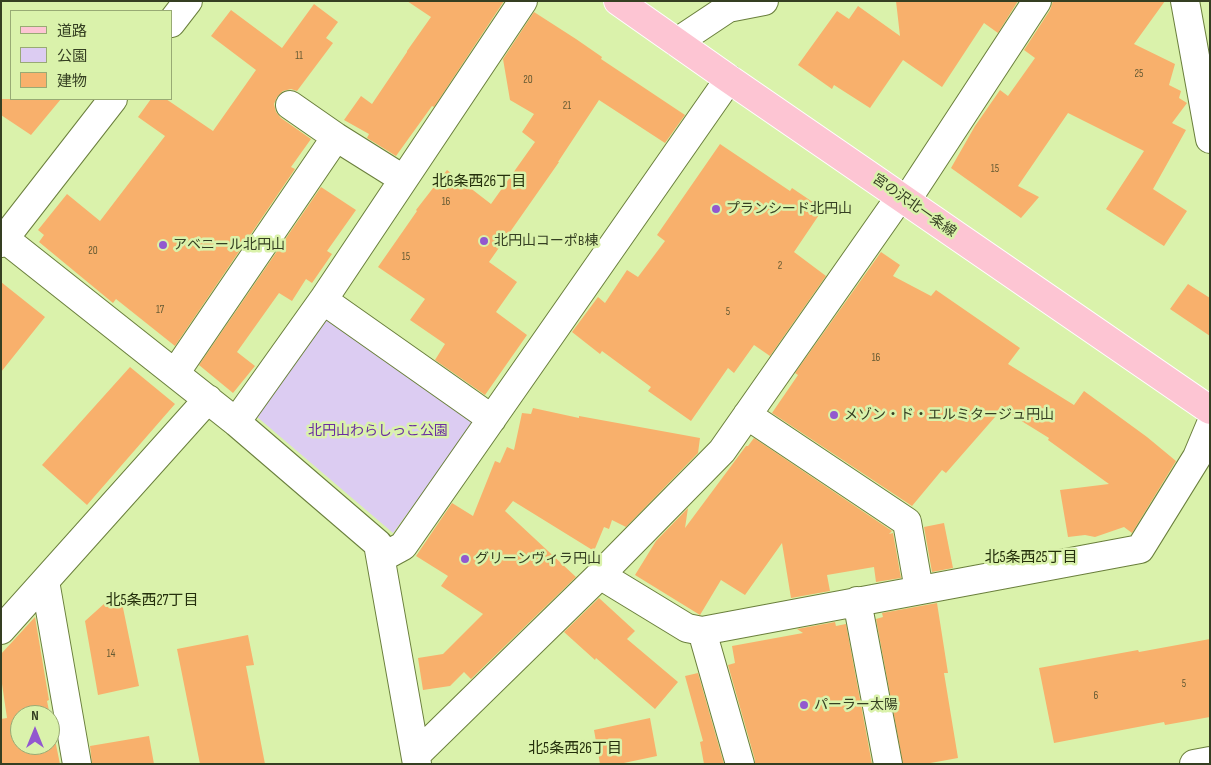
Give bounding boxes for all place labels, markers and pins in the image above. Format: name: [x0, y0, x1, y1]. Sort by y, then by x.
place label: プランシード北円山: [726, 201, 852, 217]
marker: プランシード北円山: [710, 203, 722, 215]
place label: 北円山コーポB棟: [494, 233, 598, 249]
marker: 北円山コーポB棟: [478, 235, 490, 247]
place label: アベニール北円山: [173, 237, 285, 253]
marker: アベニール北円山: [157, 239, 169, 251]
place label: メゾン・ド・エルミタージュ円山: [844, 407, 1054, 423]
marker: メゾン・ド・エルミタージュ円山: [828, 409, 840, 421]
place label: グリーンヴィラ円山: [475, 551, 601, 567]
marker: グリーンヴィラ円山: [459, 553, 471, 565]
place label: パーラー太陽: [814, 697, 898, 713]
marker: パーラー太陽: [798, 699, 810, 711]

